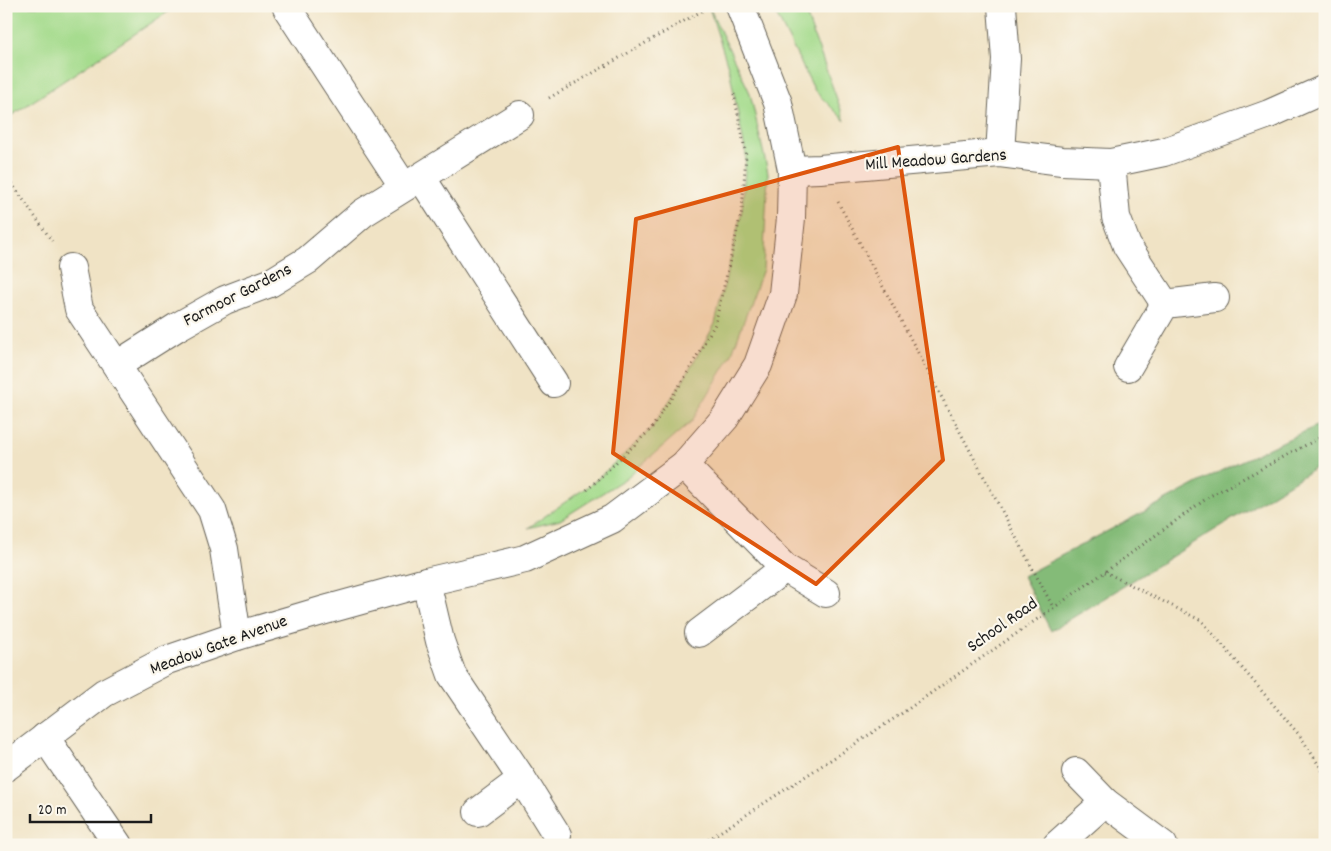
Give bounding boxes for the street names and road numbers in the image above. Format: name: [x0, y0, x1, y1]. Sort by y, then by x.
street label: Mill Meadow Gardens: [864, 144, 1008, 178]
street label: Farmoor Gardens: [179, 258, 297, 334]
street label: School Road: [962, 592, 1044, 660]
street label: Meadow Gate Avenue: [147, 610, 291, 682]

